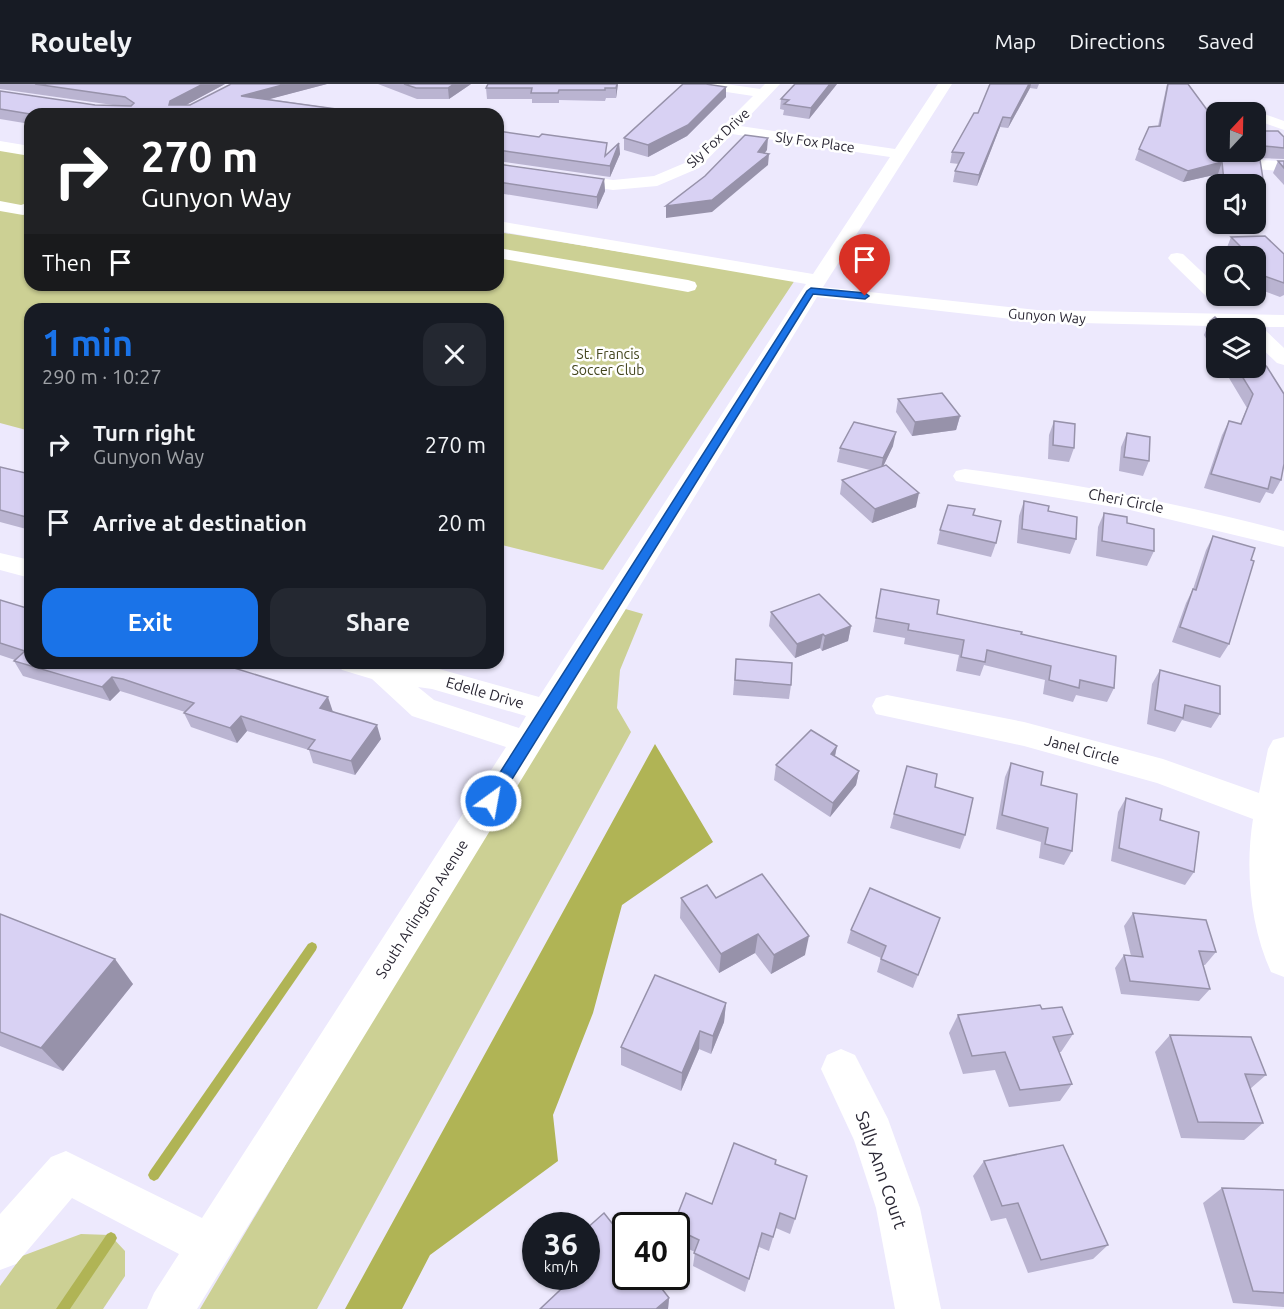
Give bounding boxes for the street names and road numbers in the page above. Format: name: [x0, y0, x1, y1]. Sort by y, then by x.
street label: Sly Fox Drive: [683, 105, 753, 171]
street label: Sly Fox Place: [774, 129, 856, 155]
street label: Gunyon Way: [1008, 305, 1087, 327]
street label: Cheri Circle: [1087, 485, 1165, 516]
street label: Edelle Drive: [444, 673, 526, 712]
street label: Janel Circle: [1043, 731, 1122, 768]
street label: South Arlington Avenue: [372, 836, 471, 981]
street label: Sally Ann Court: [852, 1108, 911, 1231]

